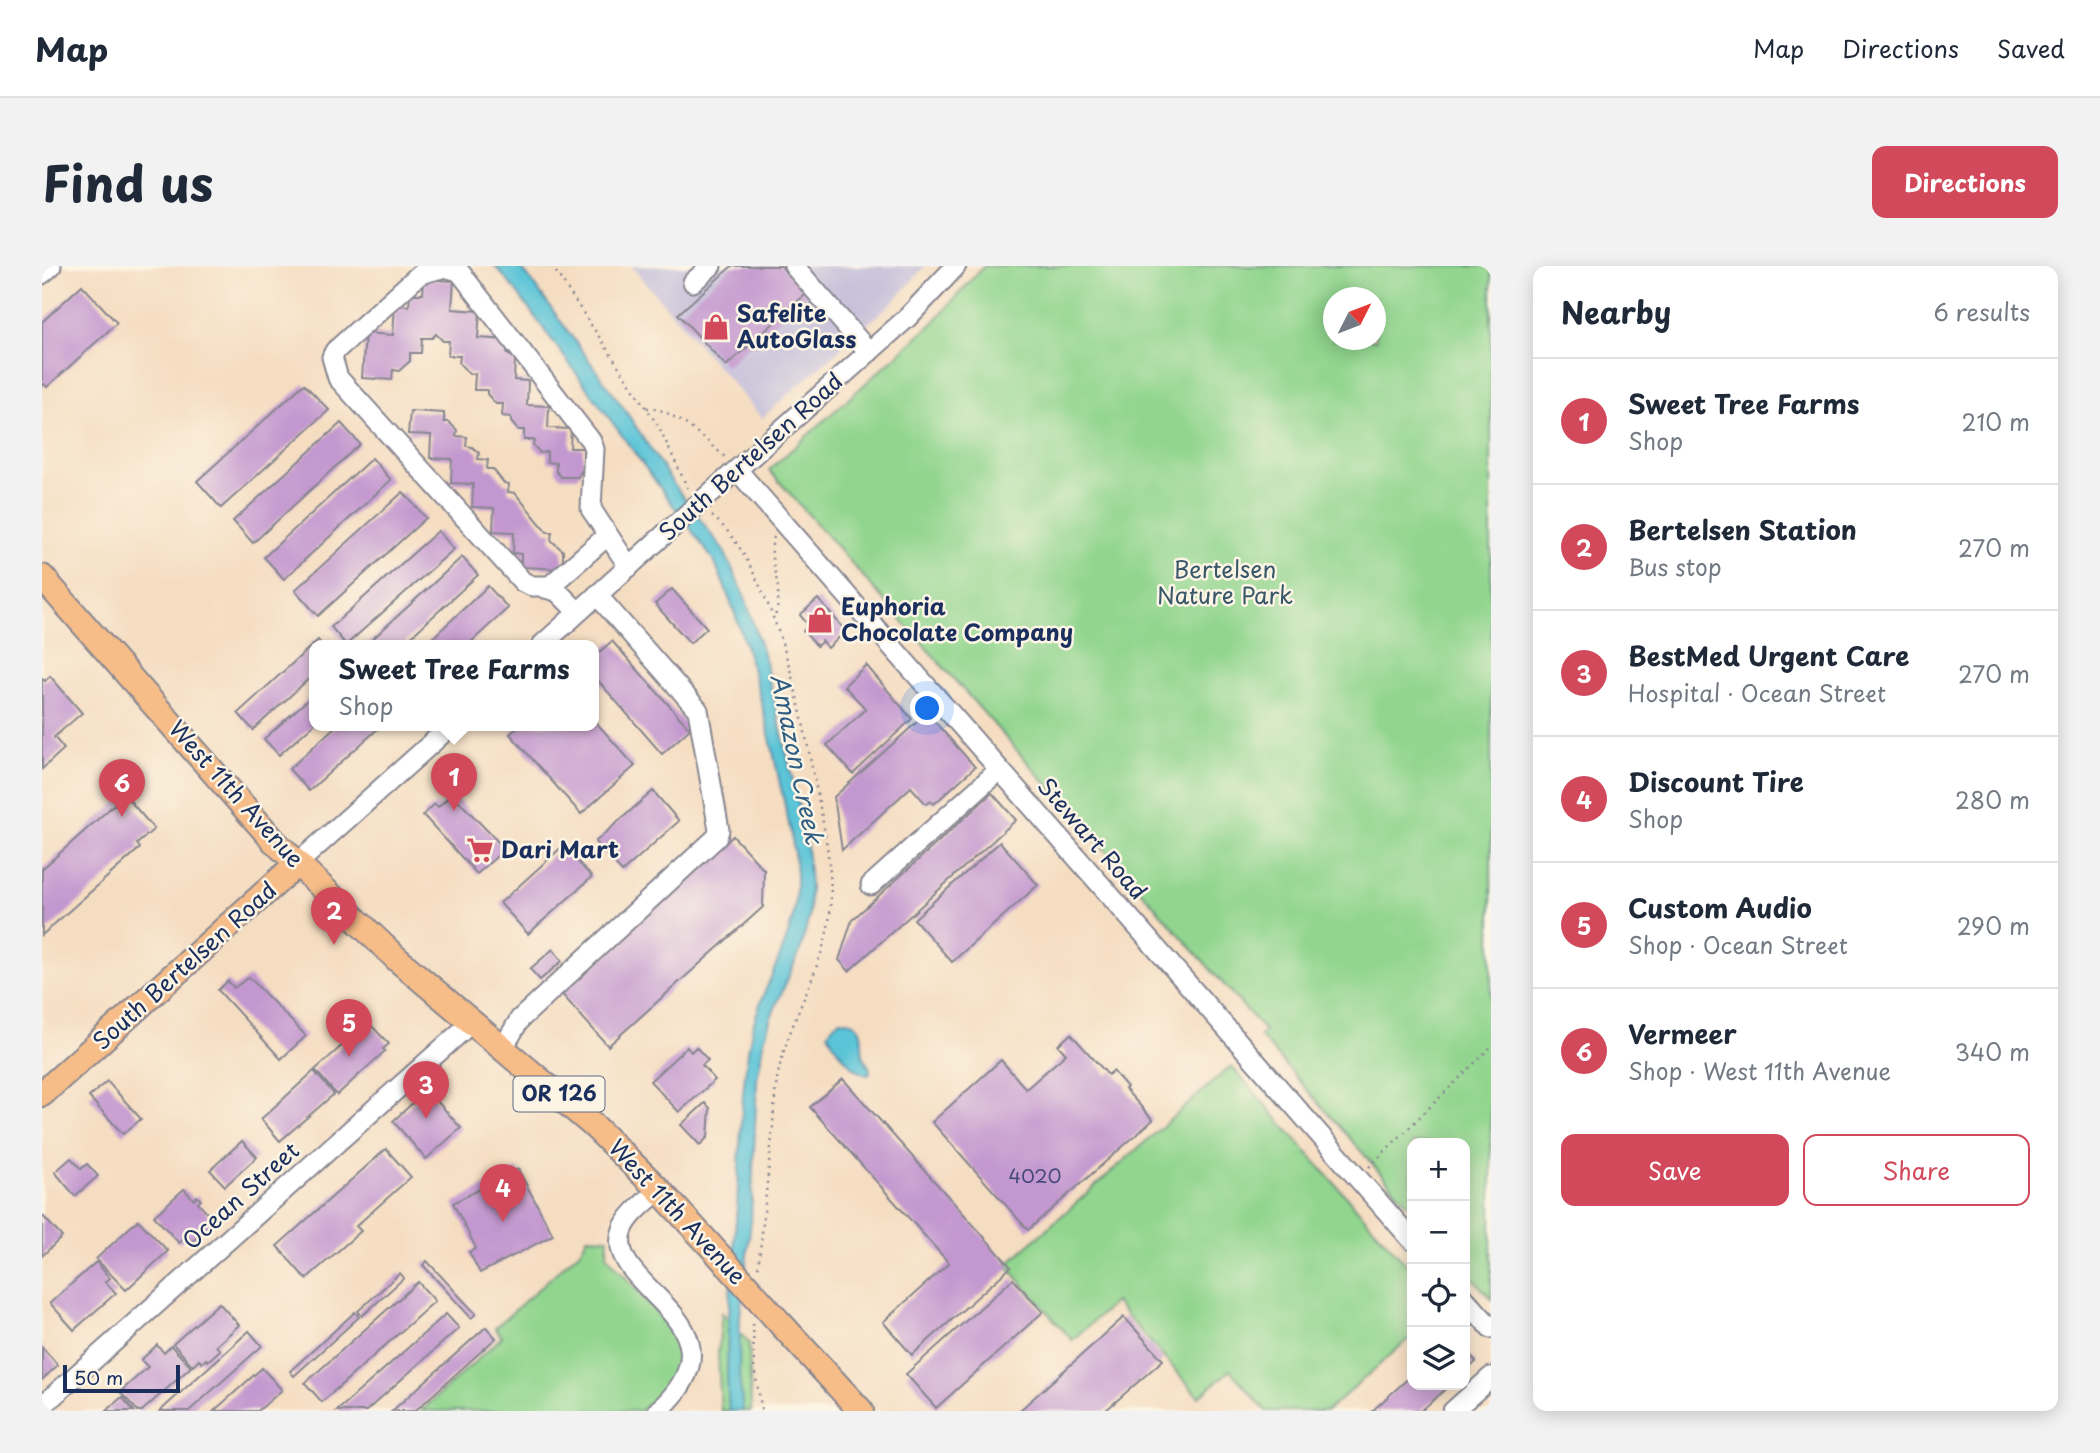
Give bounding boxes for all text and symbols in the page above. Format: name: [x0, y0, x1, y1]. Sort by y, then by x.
text: Map: [35, 23, 108, 73]
text: Map: [1753, 30, 1804, 66]
text: Directions: [1842, 30, 1959, 66]
text: Saved: [1997, 30, 2065, 66]
text: Find us: [42, 145, 213, 219]
button: Directions: [1872, 146, 2058, 218]
north arrow: [1323, 287, 1386, 350]
text: Nearby: [1561, 289, 1671, 334]
text: 6 results: [1934, 294, 2030, 329]
place label: Safelite AutoGlass: [737, 295, 856, 356]
shop icon: Safelite AutoGlass: [701, 312, 731, 342]
street label: South Bertelsen Road: [650, 364, 850, 548]
text: Sweet Tree Farms: [1628, 384, 1859, 423]
text: 1: [1579, 404, 1590, 439]
text: 210 m: [1962, 404, 2030, 439]
text: Shop: [1628, 423, 1683, 458]
text: Bertelsen Station: [1628, 510, 1857, 549]
text: 2: [1576, 530, 1592, 565]
text: 270 m: [1958, 530, 2030, 565]
text: Bus stop: [1628, 549, 1722, 584]
park label: Bertelsen Nature Park: [1157, 551, 1293, 612]
place label: Euphoria Chocolate Company: [841, 588, 1073, 649]
shop icon: Euphoria Chocolate Company: [805, 605, 835, 635]
text: BestMed Urgent Care: [1628, 636, 1909, 675]
popup: [309, 640, 599, 731]
text: Sweet Tree Farms: [338, 649, 570, 688]
text: 3: [1576, 656, 1592, 691]
text: 270 m: [1958, 656, 2030, 691]
water label: Amazon Creek: [762, 670, 834, 848]
text: Hospital · Ocean Street: [1628, 675, 1886, 710]
text: Shop: [338, 688, 393, 723]
your location: [910, 691, 944, 725]
street label: West 11th Avenue: [161, 711, 313, 875]
pin: 1: [431, 753, 477, 811]
pin: 6: [99, 759, 145, 817]
text: Discount Tire: [1628, 762, 1804, 801]
street label: Stewart Road: [1030, 769, 1156, 907]
text: 4: [1576, 782, 1592, 817]
text: 280 m: [1955, 782, 2030, 817]
text: Shop: [1628, 801, 1683, 836]
place label: Dari Mart: [501, 831, 619, 866]
supermarket icon: Dari Mart: [465, 835, 495, 865]
street label: South Bertelsen Road: [84, 873, 284, 1057]
pin: 2: [311, 887, 357, 945]
text: Custom Audio: [1628, 888, 1812, 927]
text: 5: [1577, 908, 1591, 943]
text: 290 m: [1957, 908, 2030, 943]
text: Shop · Ocean Street: [1628, 927, 1848, 962]
pin: 5: [326, 999, 372, 1057]
text: Vermeer: [1628, 1014, 1737, 1053]
text: 6: [1576, 1034, 1592, 1069]
text: 340 m: [1955, 1034, 2030, 1069]
text: Shop · West 11th Avenue: [1628, 1053, 1891, 1088]
pin: 3: [403, 1061, 449, 1119]
road number: OR 126: [514, 1076, 604, 1112]
street label: West 11th Avenue: [601, 1130, 755, 1292]
street label: Ocean Street: [174, 1133, 306, 1257]
button: Save: [1561, 1134, 1789, 1206]
button: Share: [1803, 1134, 2030, 1206]
map controls: [1407, 1138, 1470, 1390]
button: +: [1407, 1138, 1470, 1201]
house number: 4020: [1008, 1161, 1062, 1189]
pin: 4: [480, 1164, 526, 1222]
button: −: [1407, 1201, 1470, 1264]
button: locate: [1407, 1264, 1470, 1327]
button: layers: [1407, 1327, 1470, 1390]
scale bar: [63, 1362, 180, 1394]
text: 50 m: [74, 1363, 123, 1391]

